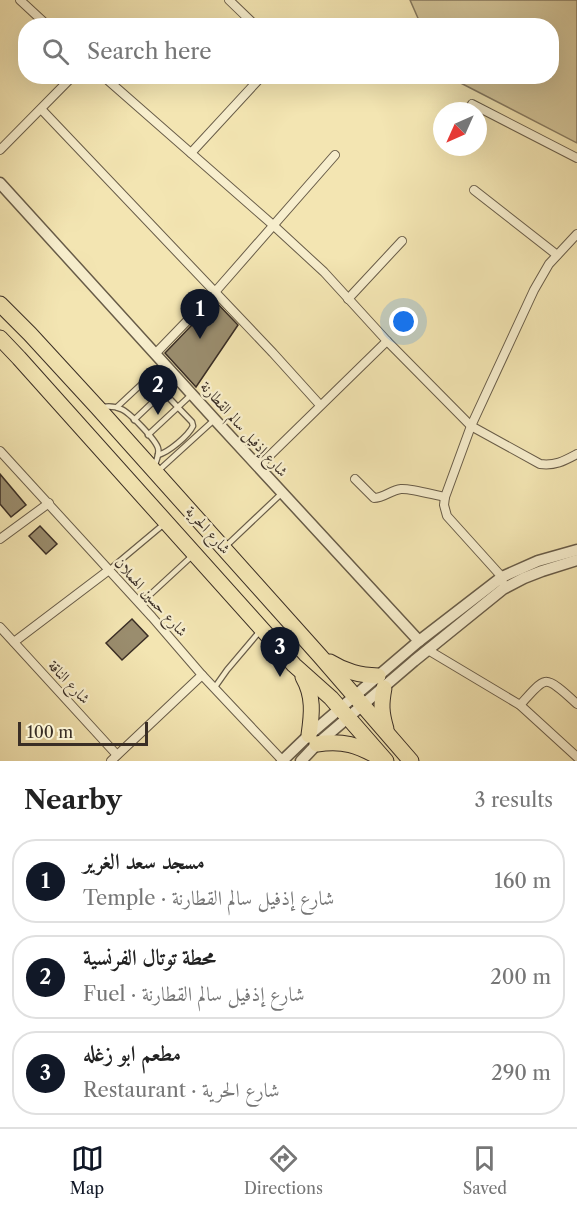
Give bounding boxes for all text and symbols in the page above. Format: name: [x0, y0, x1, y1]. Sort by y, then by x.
search box: [18, 18, 559, 84]
icon: search: [39, 35, 72, 68]
text: Search here: [87, 38, 212, 65]
north arrow: [433, 102, 487, 156]
pin: 1: [180, 290, 220, 339]
your location: [389, 307, 418, 336]
pin: 2: [138, 366, 178, 415]
street label: شارع إذفيل سالم القطارنة: [193, 377, 292, 483]
street label: شارع الحرية: [179, 502, 235, 560]
street label: شارع حسين الهملان: [108, 553, 192, 643]
pin: 3: [260, 628, 300, 677]
street label: شارع الناقة: [41, 656, 94, 710]
scale bar: [18, 719, 148, 746]
text: 100 m: [27, 722, 73, 742]
text: Nearby: [24, 784, 122, 816]
text: 3 results: [475, 788, 553, 812]
text: مسجد سعد الغرير: [83, 848, 205, 875]
text: 1: [41, 869, 50, 893]
text: 160 m: [494, 869, 551, 893]
text: Temple · شارع إذفيل سالم القطارنة: [83, 886, 334, 910]
text: محطة توتال الفرنسية: [83, 944, 216, 971]
text: 2: [40, 965, 51, 989]
text: 200 m: [490, 965, 551, 989]
text: Fuel · شارع إذفيل سالم القطارنة: [83, 982, 305, 1006]
text: مطعم ابو زغله: [83, 1040, 181, 1067]
text: 3: [40, 1061, 51, 1085]
text: 290 m: [491, 1061, 551, 1085]
text: Restaurant · شارع الحرية: [83, 1078, 280, 1102]
tab: Map: [70, 1142, 104, 1198]
tab: Directions: [244, 1142, 323, 1198]
tab: Saved: [463, 1142, 507, 1198]

